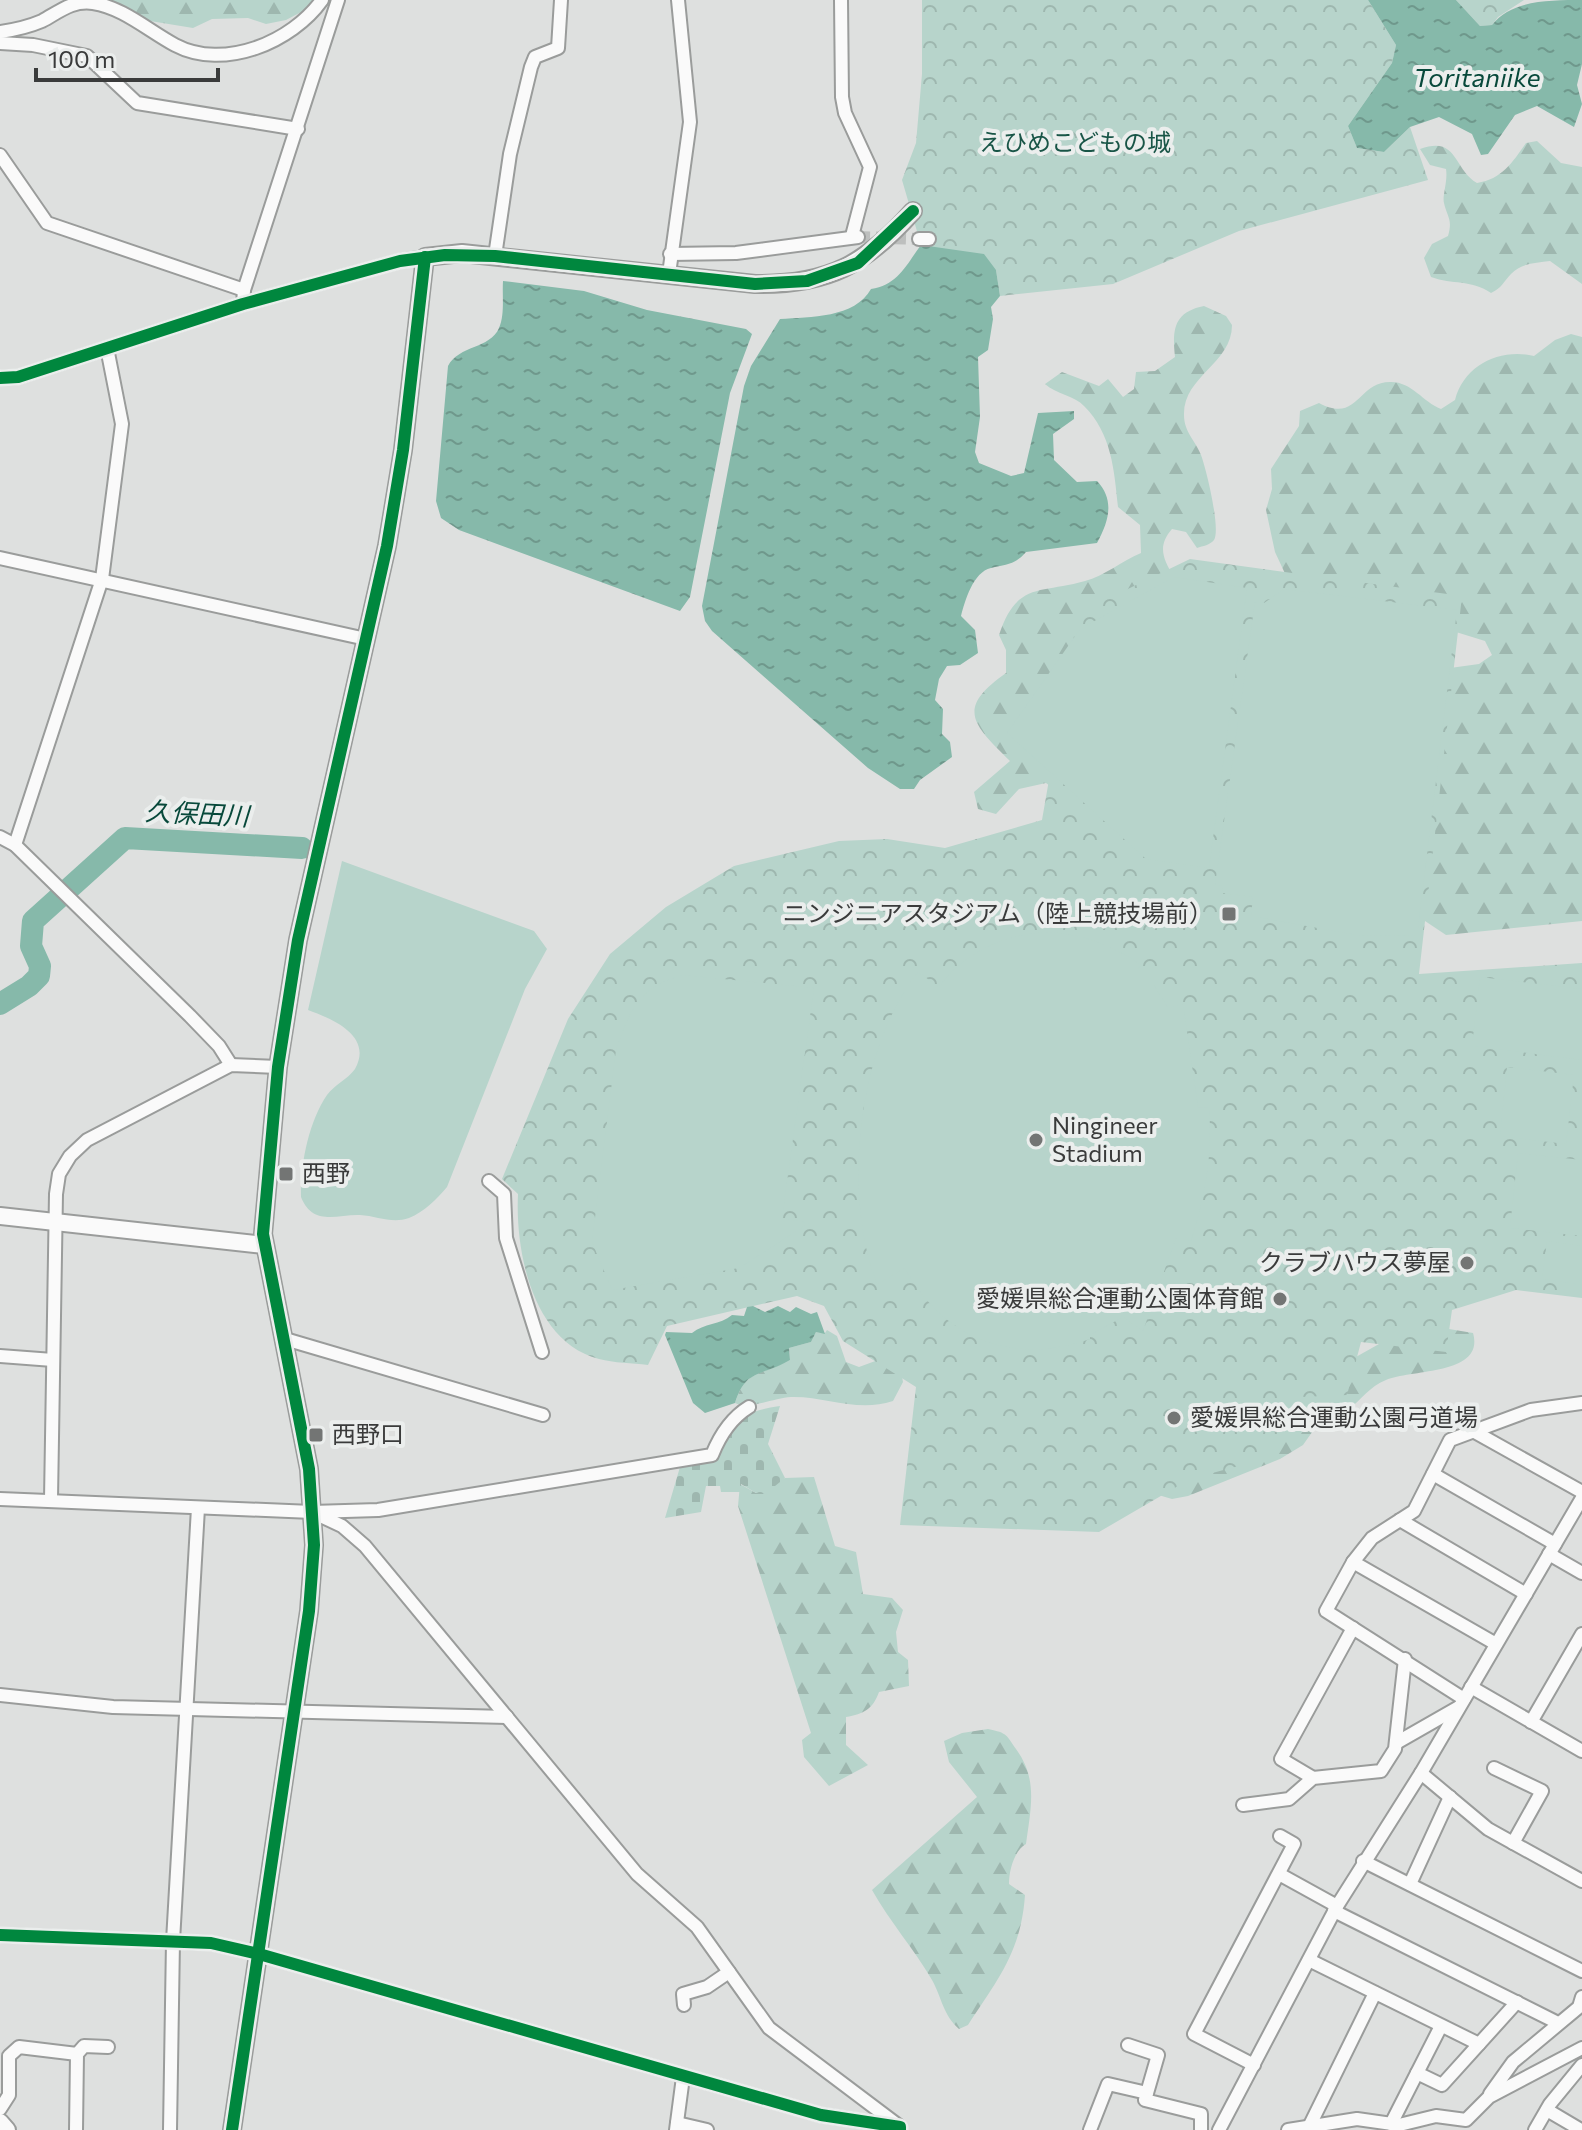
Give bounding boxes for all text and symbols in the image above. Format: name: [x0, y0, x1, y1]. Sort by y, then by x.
scale bar: [36, 32, 218, 82]
text: 100 m: [48, 44, 115, 73]
water label: Toritaniike: [1414, 61, 1541, 92]
park label: えひめこどもの城: [979, 127, 1171, 156]
water label: 久保田川: [144, 794, 253, 831]
place label: ニンジニアスタジアム（陸上競技場前）: [783, 898, 1213, 927]
marker: ニンジニアスタジアム（陸上競技場前）: [1220, 905, 1238, 923]
place label: Ningineer Stadium: [1052, 1110, 1158, 1167]
marker: Ningineer Stadium: [1027, 1131, 1045, 1149]
place label: 西野: [302, 1158, 350, 1187]
marker: 西野: [277, 1165, 295, 1183]
place label: クラブハウス夢屋: [1259, 1247, 1451, 1276]
marker: クラブハウス夢屋: [1458, 1254, 1476, 1272]
place label: 愛媛県総合運動公園体育館: [976, 1283, 1264, 1312]
marker: 愛媛県総合運動公園体育館: [1271, 1290, 1289, 1308]
place label: 愛媛県総合運動公園弓道場: [1190, 1402, 1478, 1431]
marker: 愛媛県総合運動公園弓道場: [1165, 1409, 1183, 1427]
place label: 西野口: [332, 1419, 404, 1448]
marker: 西野口: [307, 1426, 325, 1444]

